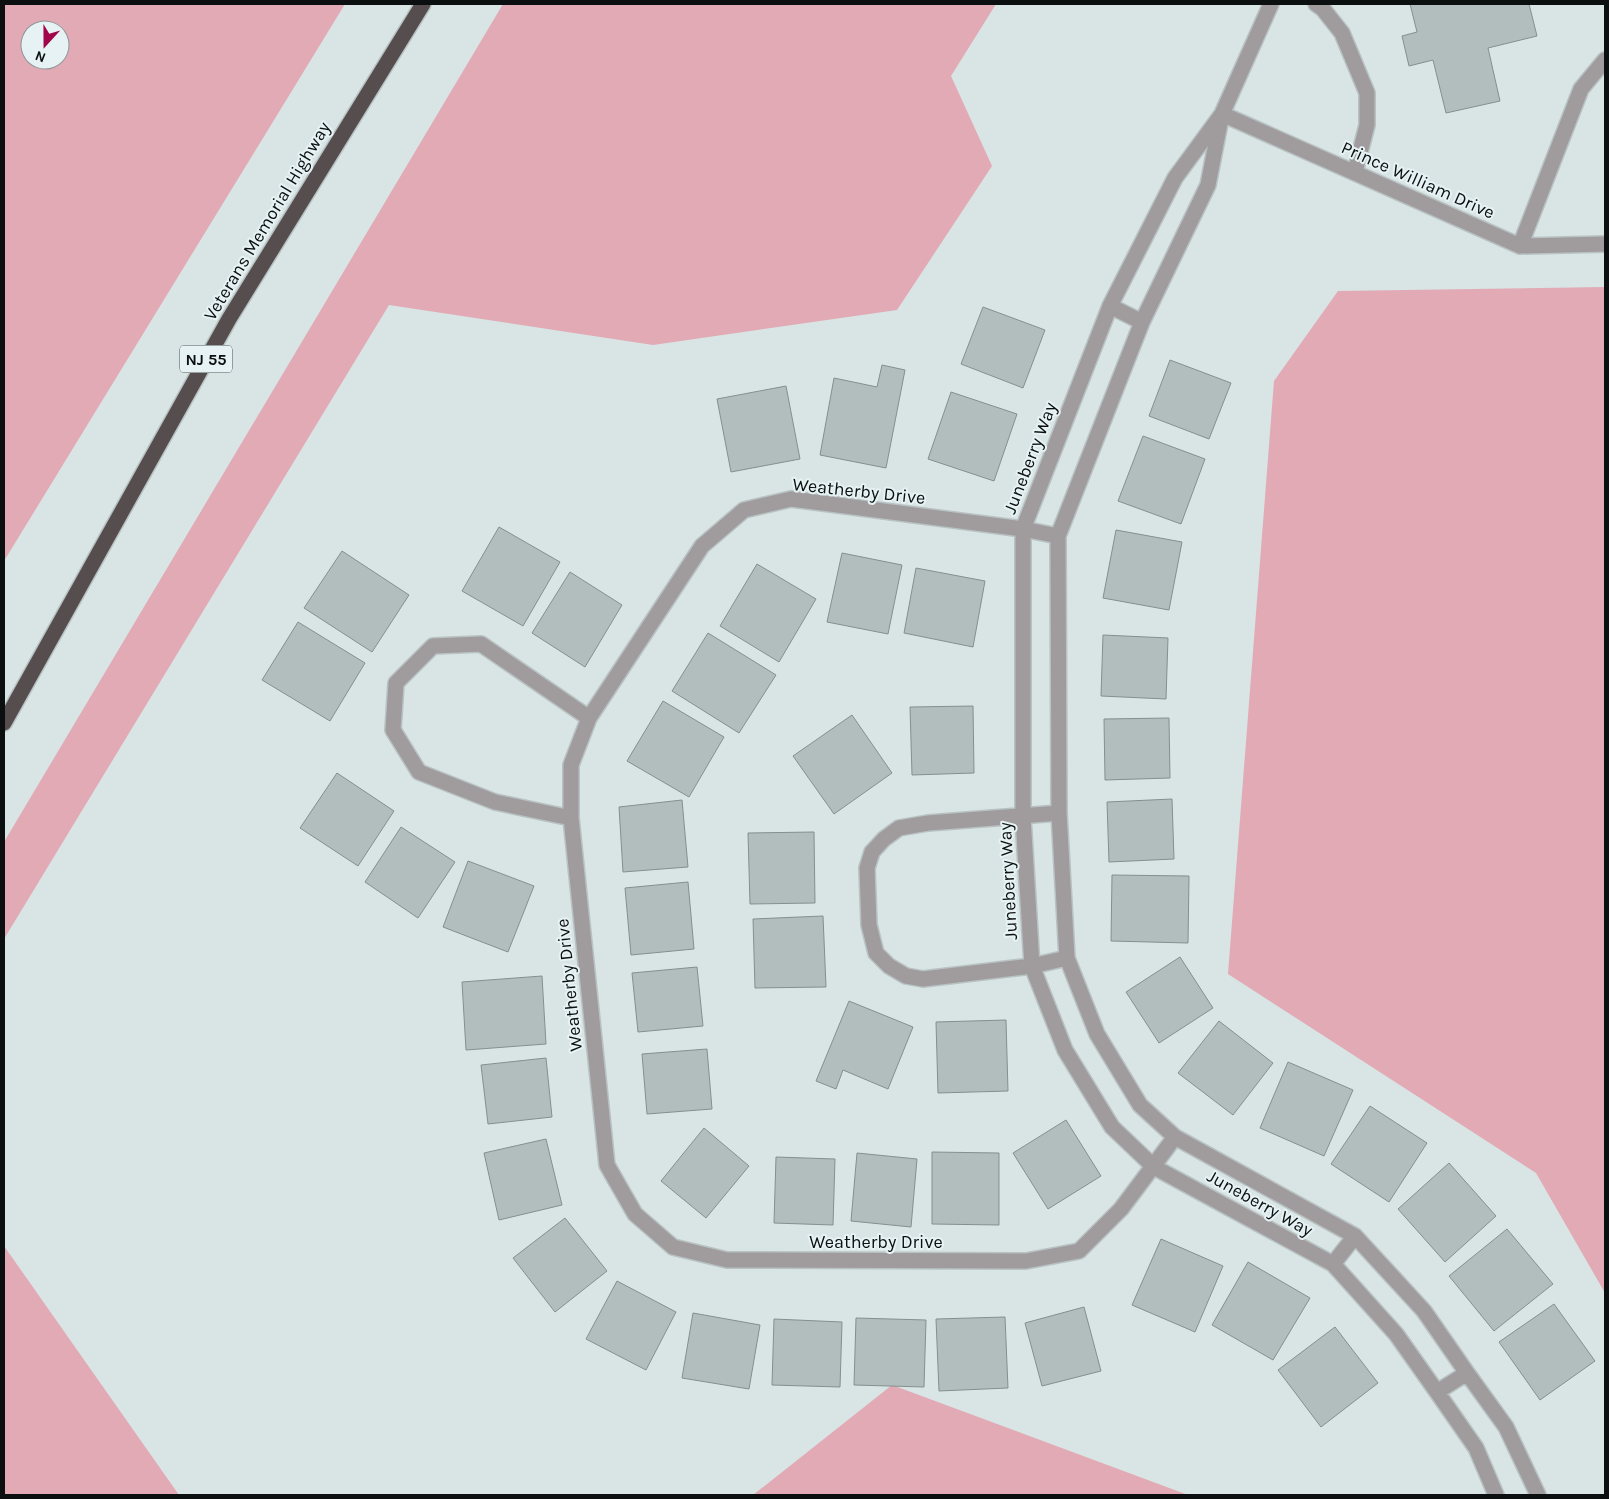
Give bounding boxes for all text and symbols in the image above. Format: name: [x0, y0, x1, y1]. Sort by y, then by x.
north arrow: [20, 20, 70, 70]
text: N: [33, 47, 48, 66]
street label: Veterans Memorial Highway: [199, 117, 335, 324]
street label: Prince William Drive: [1338, 136, 1498, 224]
road number: NJ 55: [180, 346, 232, 372]
street label: Juneberry Way: [999, 399, 1062, 517]
street label: Weatherby Drive: [792, 473, 926, 509]
street label: Juneberry Way: [994, 821, 1022, 940]
street label: Weatherby Drive: [551, 918, 587, 1052]
street label: Juneberry Way: [1203, 1165, 1317, 1241]
street label: Weatherby Drive: [809, 1231, 943, 1253]

